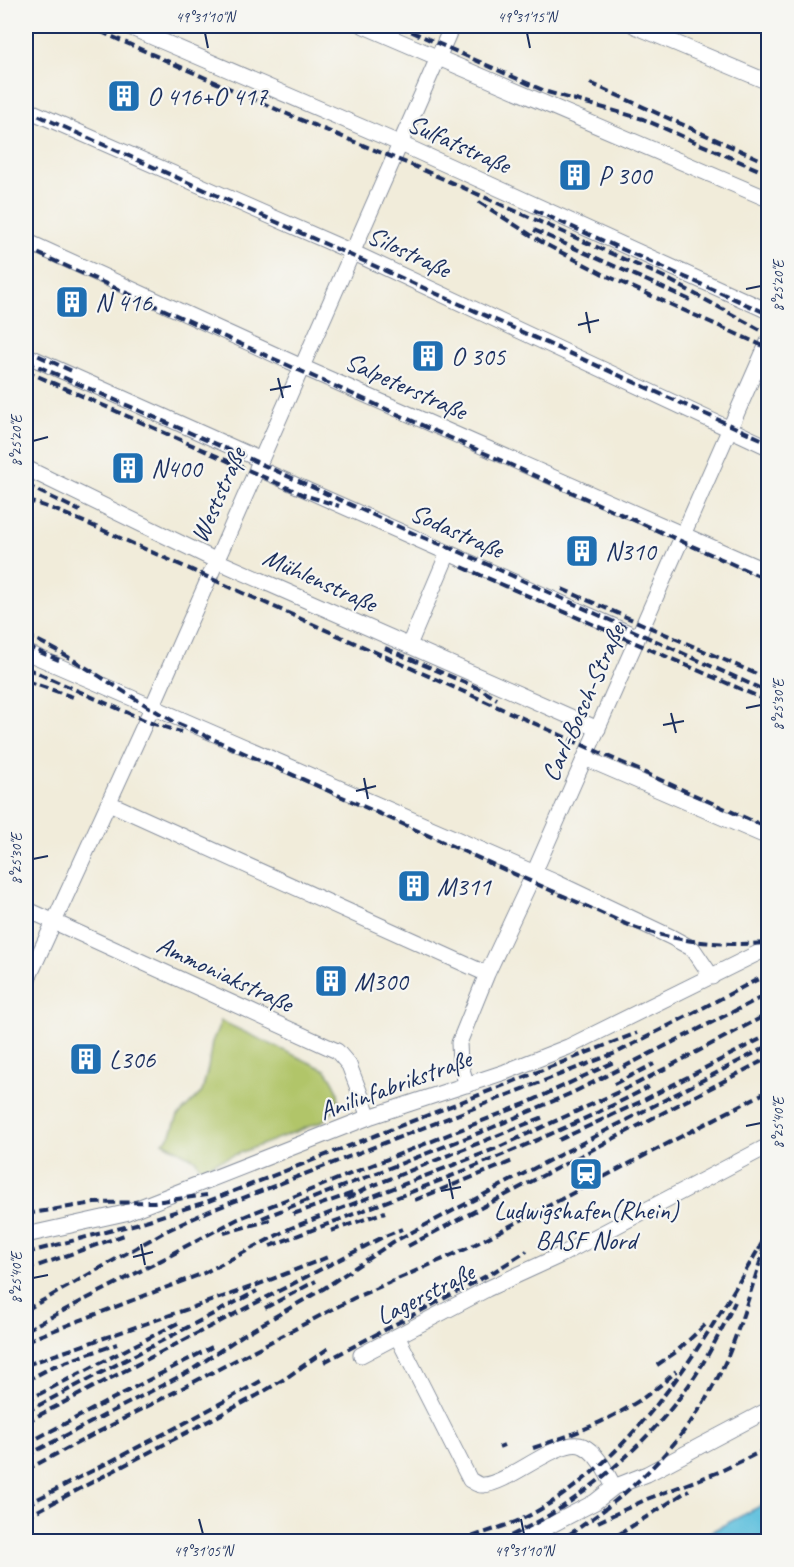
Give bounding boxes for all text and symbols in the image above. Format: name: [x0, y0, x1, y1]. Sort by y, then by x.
text: 49°31'10"N: [175, 8, 238, 27]
text: 49°31'15"N: [497, 8, 560, 27]
building icon: O 416+O 417: [106, 78, 142, 114]
place label: O 416+O 417: [147, 80, 268, 113]
street label: Sulfatstraße: [402, 107, 518, 182]
building icon: P 300: [557, 157, 593, 193]
place label: P 300: [598, 159, 654, 192]
street label: Silostraße: [362, 218, 458, 287]
text: 8°25'20"E: [769, 258, 788, 312]
building icon: N 416: [54, 284, 90, 320]
place label: N 416: [95, 286, 153, 319]
building icon: O 305: [410, 338, 446, 374]
place label: O 305: [451, 340, 507, 373]
street label: Salpeterstraße: [340, 345, 474, 428]
text: 8°25'20"E: [7, 413, 26, 467]
street label: Weststraße: [182, 440, 255, 548]
building icon: N400: [110, 450, 146, 486]
place label: N400: [151, 452, 204, 485]
street label: Sodastraße: [405, 496, 511, 567]
building icon: N310: [564, 533, 600, 569]
place label: N310: [605, 535, 658, 568]
street label: Mühlenstraße: [258, 540, 384, 621]
street label: Carl-Bosch-Straße: [534, 617, 633, 787]
text: 8°25'30"E: [769, 677, 788, 731]
text: 8°25'30"E: [7, 831, 26, 885]
building icon: M311: [396, 868, 432, 904]
place label: M311: [437, 870, 492, 903]
street label: Ammoniakstraße: [152, 928, 301, 1021]
building icon: M300: [313, 963, 349, 999]
place label: M300: [354, 965, 410, 998]
building icon: L306: [68, 1041, 104, 1077]
street label: Anilinfabrikstraße: [314, 1041, 478, 1128]
place label: L306: [109, 1043, 156, 1076]
text: 8°25'40"E: [769, 1095, 788, 1149]
station icon: Ludwigshafen(Rhein) BASF Nord: [568, 1156, 604, 1192]
place label: Ludwigshafen(Rhein) BASF Nord: [494, 1194, 680, 1257]
text: 8°25'40"E: [7, 1250, 26, 1304]
street label: Lagerstraße: [370, 1254, 482, 1333]
text: 49°31'05"N: [173, 1542, 236, 1561]
text: 49°31'10"N: [494, 1542, 557, 1561]

